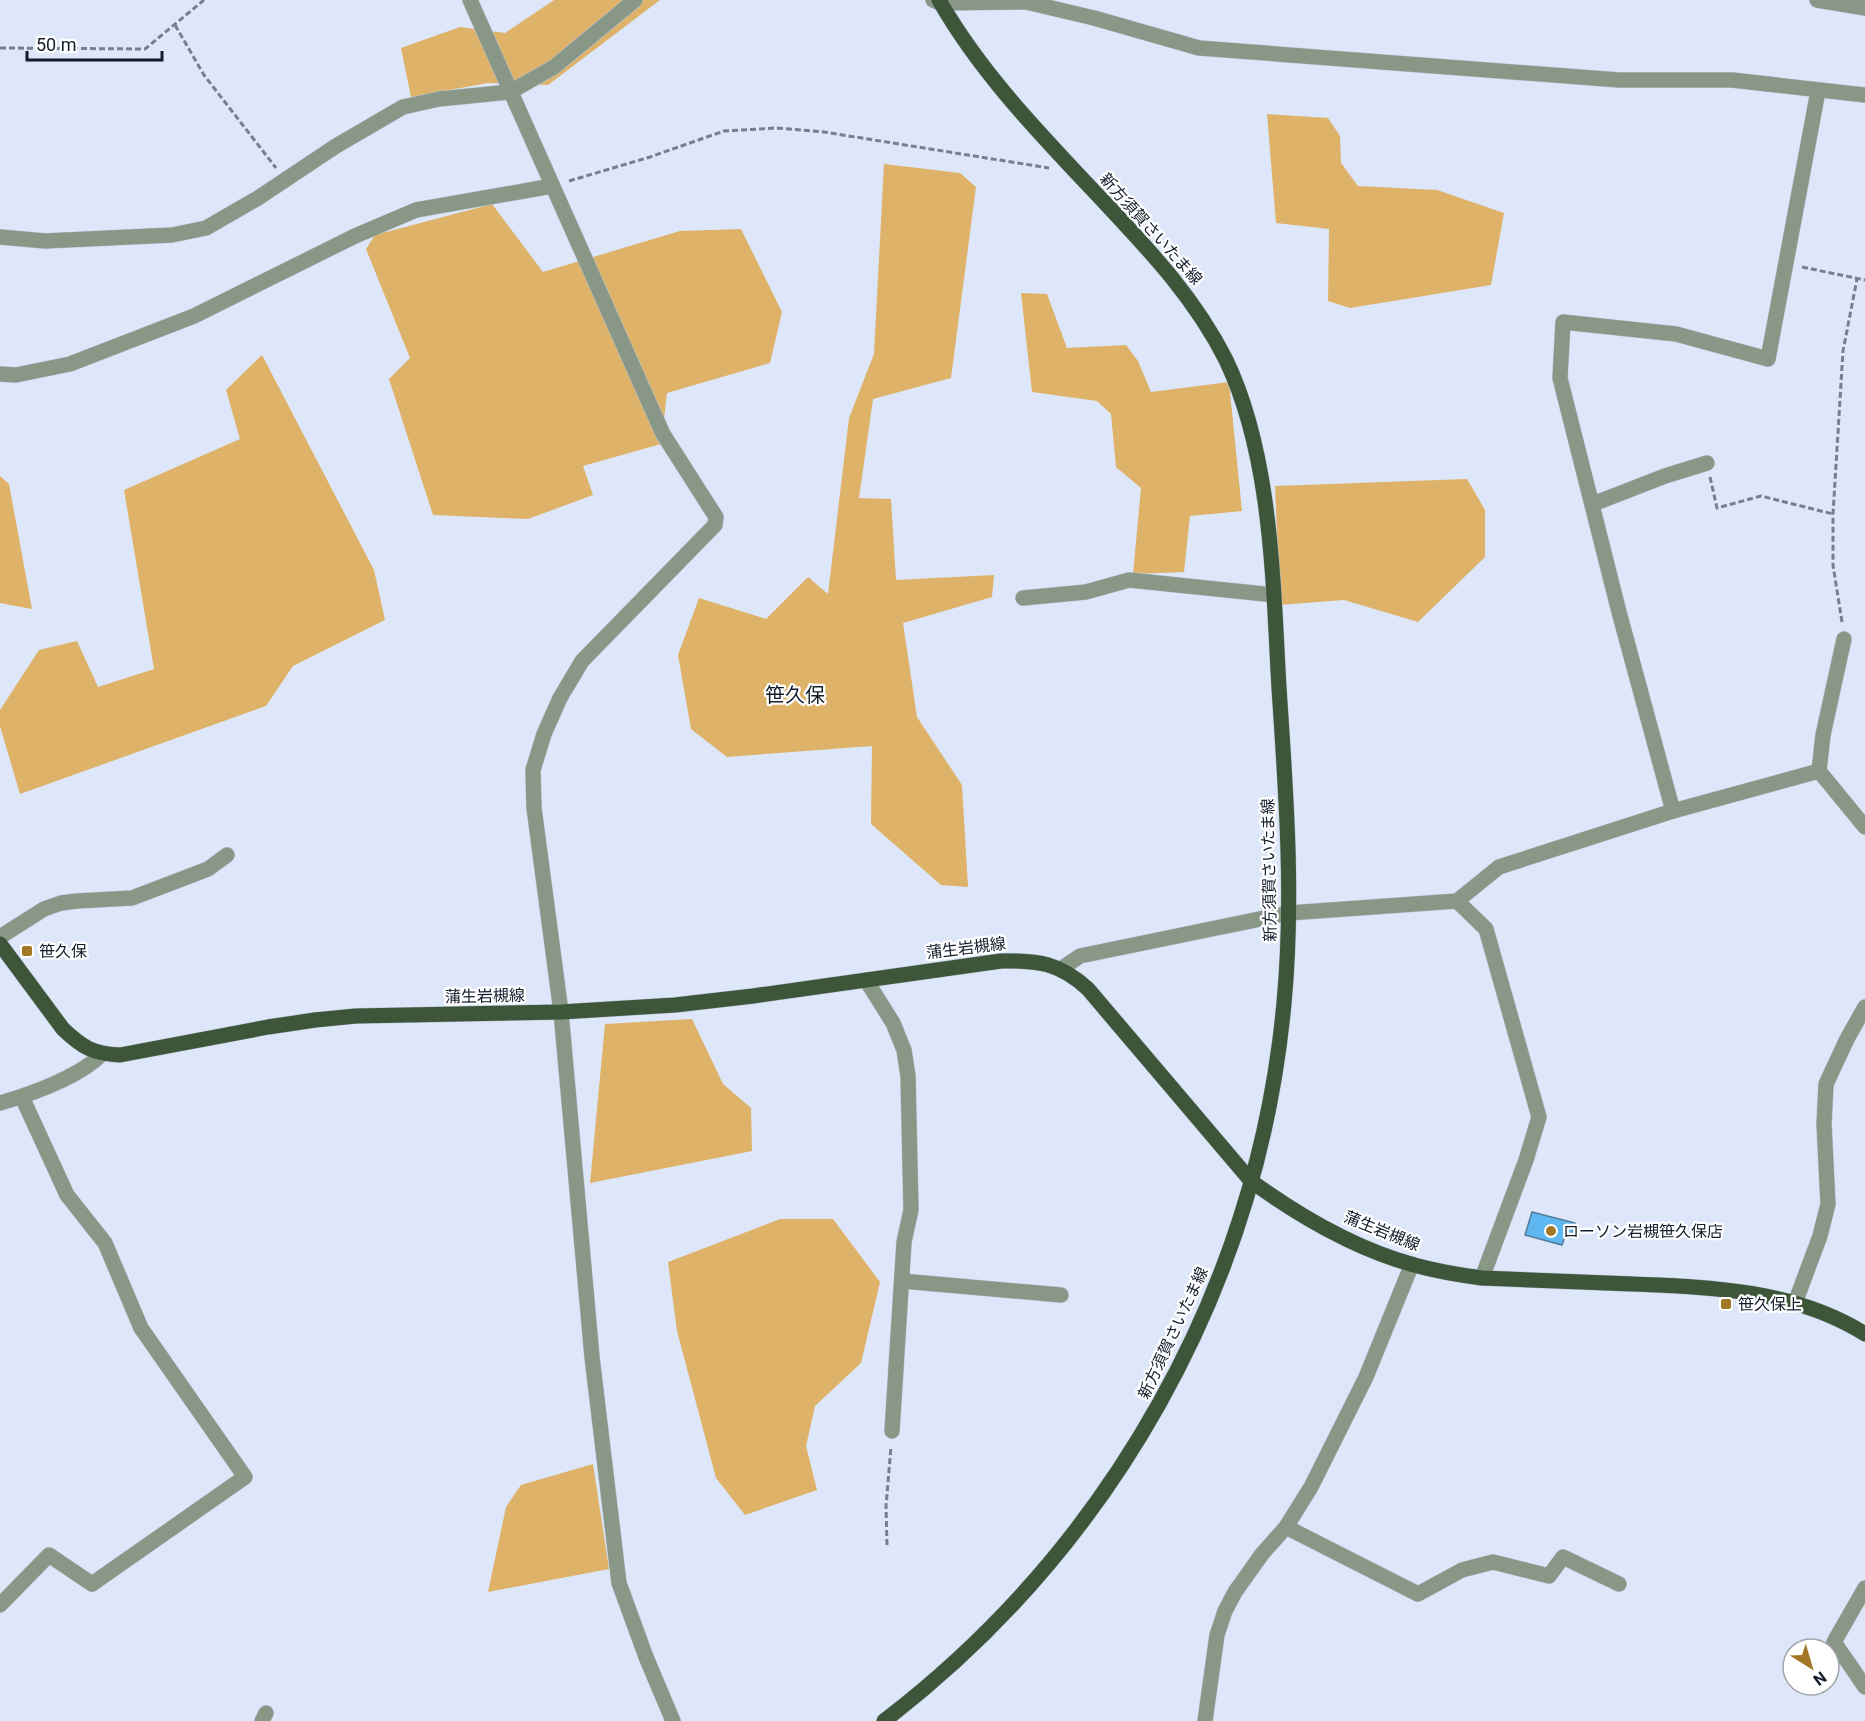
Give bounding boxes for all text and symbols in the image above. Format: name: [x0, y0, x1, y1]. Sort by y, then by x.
scale bar: [27, 24, 162, 62]
text: 50 m: [36, 34, 76, 55]
street label: 新方須賀さいたま線: [1096, 169, 1206, 289]
district label: 笹久保: [765, 683, 825, 707]
street label: 新方須賀さいたま線: [1258, 798, 1280, 942]
street label: 蒲生岩槻線: [925, 934, 1007, 962]
place label: 笹久保: [39, 942, 87, 961]
marker: 笹久保: [20, 944, 34, 958]
street label: 蒲生岩槻線: [445, 986, 525, 1006]
street label: 蒲生岩槻線: [1341, 1207, 1423, 1255]
place label: ローソン岩槻笹久保店: [1563, 1222, 1723, 1241]
marker: ローソン岩槻笹久保店: [1544, 1224, 1558, 1238]
street label: 新方須賀さいたま線: [1134, 1264, 1212, 1402]
place label: 笹久保上: [1738, 1295, 1802, 1314]
marker: 笹久保上: [1719, 1297, 1733, 1311]
north arrow: [1781, 1637, 1841, 1697]
text: N: [1809, 1668, 1830, 1690]

